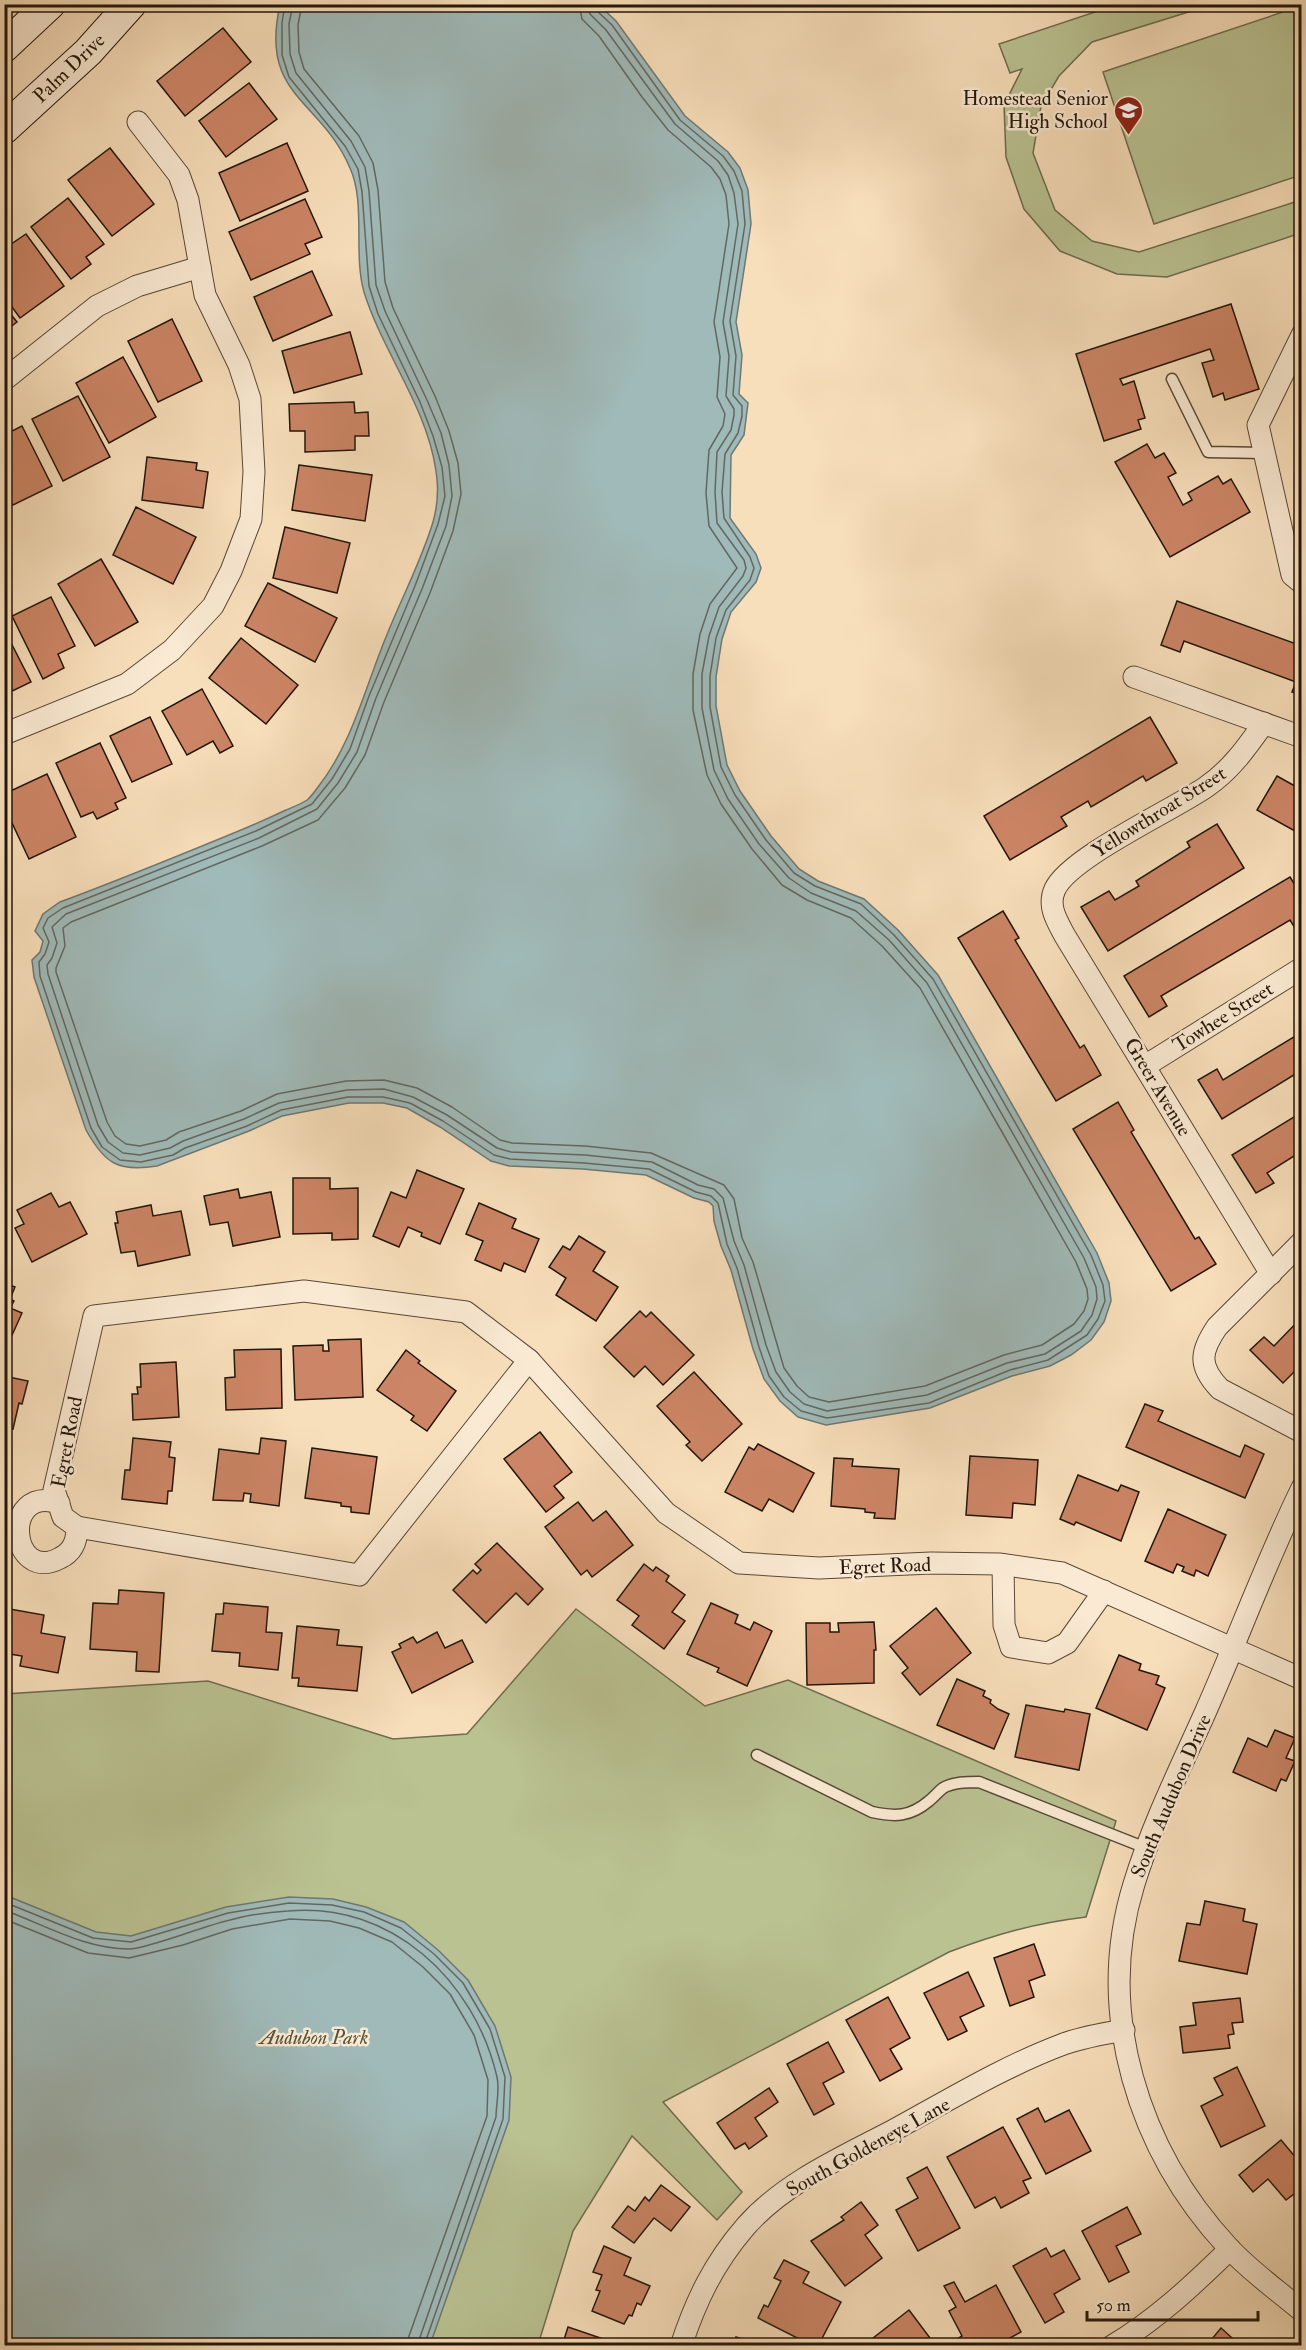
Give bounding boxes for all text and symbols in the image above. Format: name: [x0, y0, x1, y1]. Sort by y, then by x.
street label: Palm Drive: [28, 28, 110, 108]
place label: Homestead Senior High School: [962, 86, 1109, 134]
school or university icon: Homestead Senior High School: [1113, 94, 1145, 136]
street label: Yellowthroat Street: [1087, 761, 1231, 863]
street label: Towhee Street: [1168, 976, 1278, 1058]
street label: Greer Avenue: [1119, 1033, 1197, 1141]
street label: Egret Road: [46, 1394, 88, 1490]
street label: Egret Road: [838, 1552, 932, 1580]
street label: South Audubon Drive: [1125, 1711, 1217, 1881]
park label: Audubon Park: [258, 2025, 368, 2050]
street label: South Goldeneye Lane: [782, 2092, 954, 2202]
scale bar: [1087, 2284, 1258, 2322]
text: 50 m: [1096, 2294, 1131, 2317]

